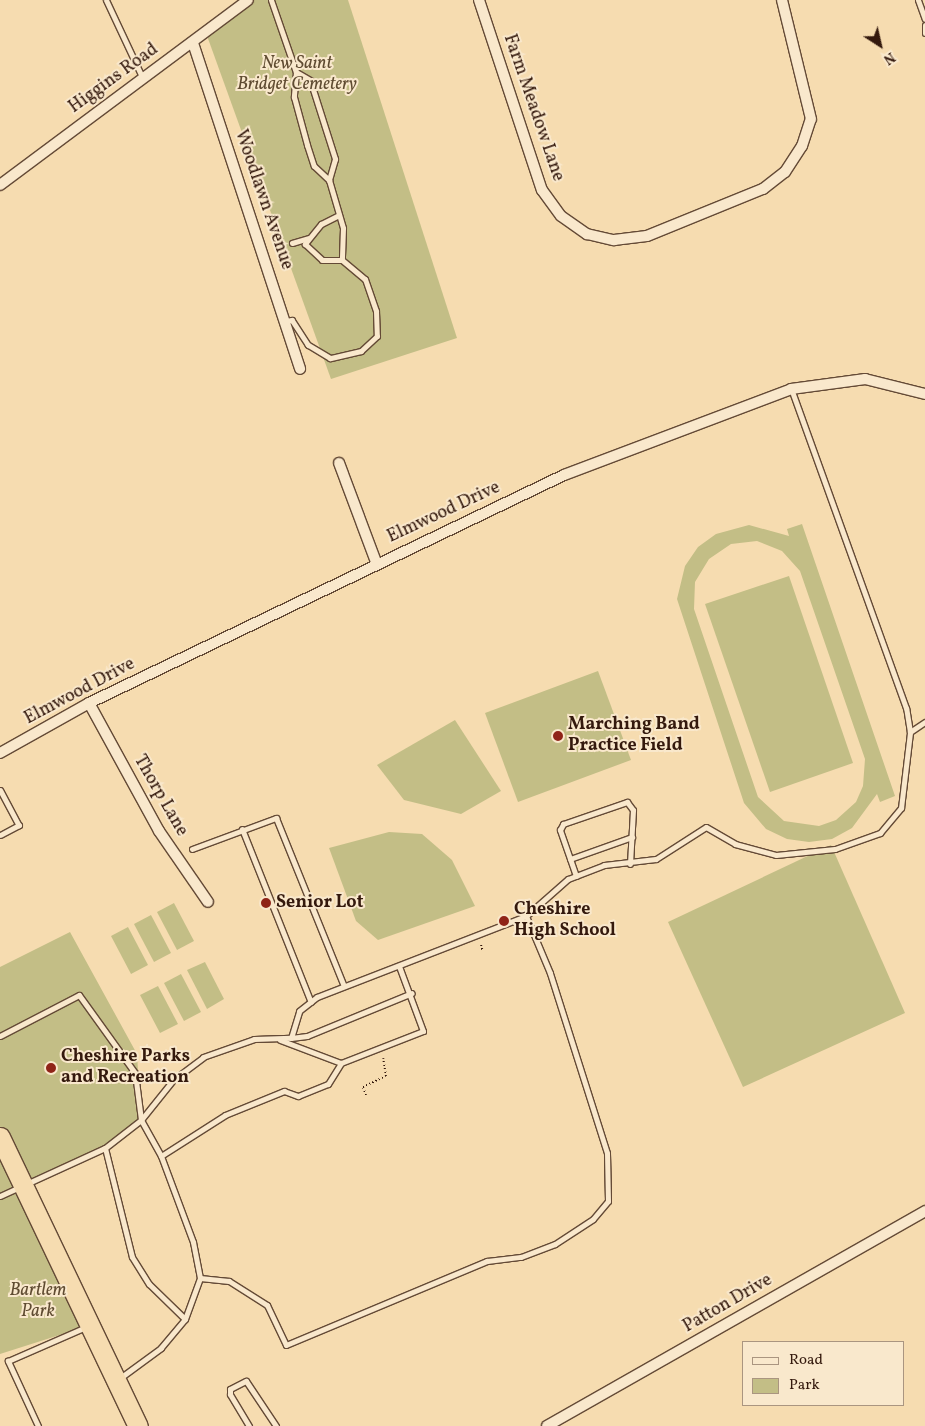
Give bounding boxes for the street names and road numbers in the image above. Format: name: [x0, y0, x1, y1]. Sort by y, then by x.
street label: Farm Meadow Lane: [498, 31, 568, 185]
street label: Higgins Road: [65, 39, 163, 119]
street label: Woodlawn Avenue: [229, 127, 297, 273]
street label: Elmwood Drive: [384, 477, 504, 549]
street label: Elmwood Drive: [21, 654, 139, 730]
street label: Thorp Lane: [128, 752, 192, 840]
street label: Patton Drive: [680, 1270, 776, 1338]

